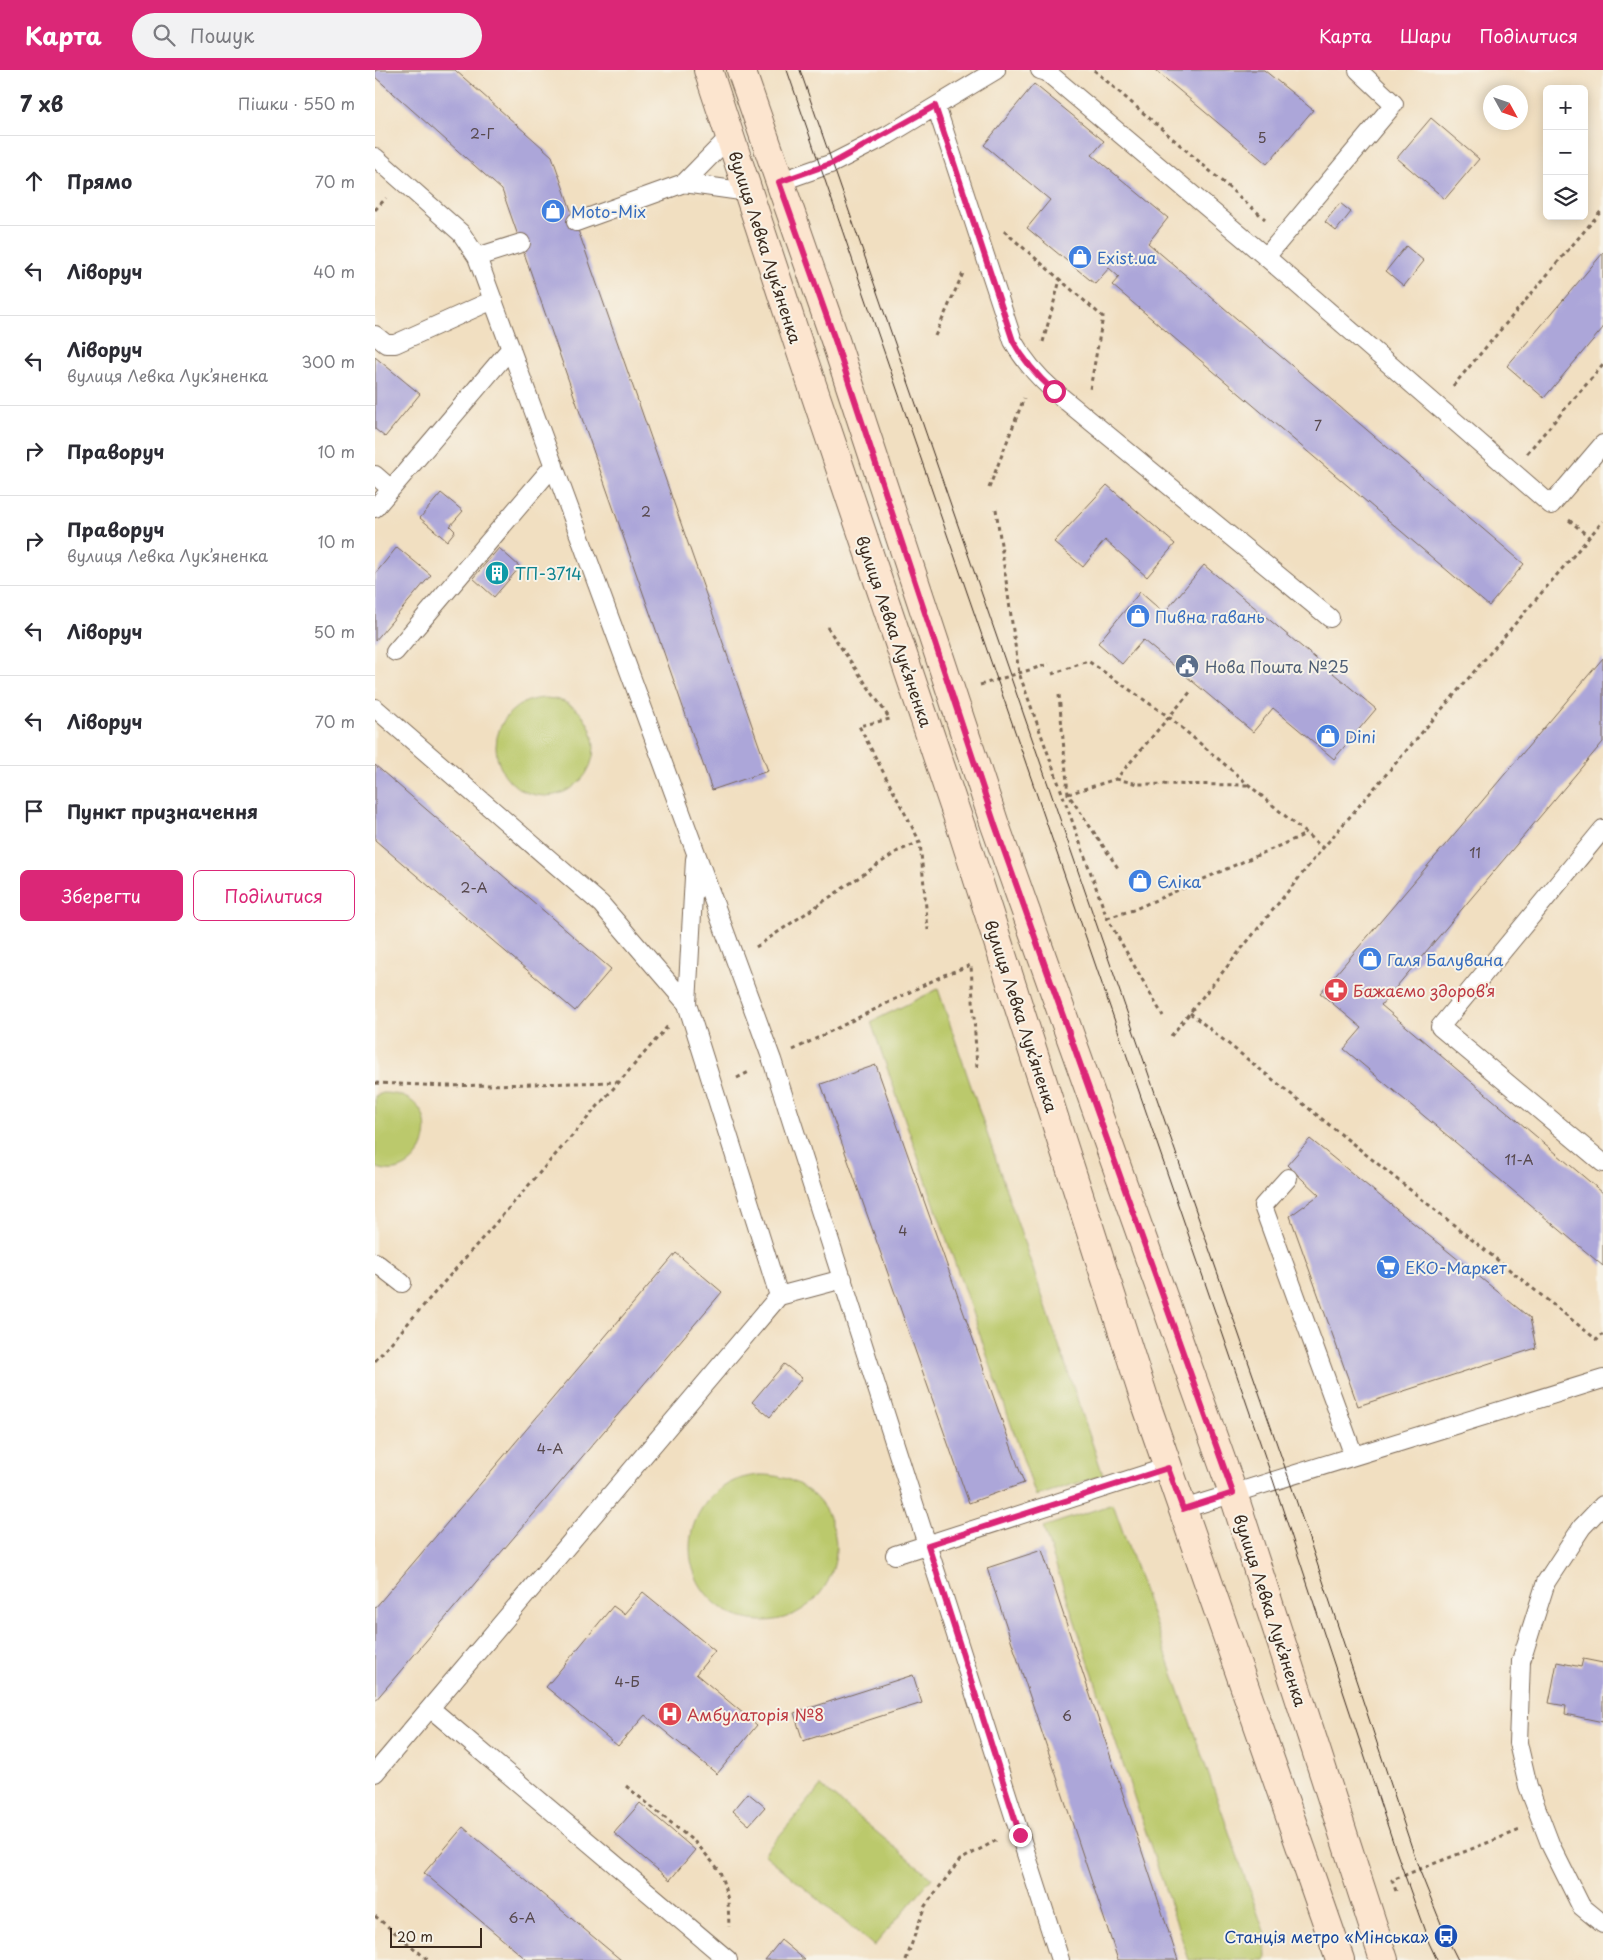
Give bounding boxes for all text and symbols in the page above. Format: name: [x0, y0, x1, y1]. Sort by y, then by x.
search box: [132, 13, 482, 58]
text: Карта: [25, 17, 102, 53]
icon: search: [150, 21, 178, 49]
text: Пошук: [190, 21, 254, 49]
text: Карта: [1319, 22, 1372, 49]
text: Шари: [1400, 22, 1452, 49]
text: Поділитися: [1480, 22, 1578, 49]
north arrow: [1483, 85, 1528, 130]
map controls: [1543, 85, 1588, 220]
button: +: [1543, 85, 1588, 130]
text: 7 хв: [20, 87, 63, 119]
text: Пішки · 550 m: [238, 91, 355, 115]
house number: 2-Г: [470, 123, 494, 144]
house number: 5: [1257, 127, 1267, 148]
button: −: [1543, 130, 1588, 175]
street label: вулиця Левка Лукʼяненка: [724, 148, 808, 346]
icon: ahead: [20, 167, 48, 195]
text: Прямо: [67, 167, 132, 195]
text: 70 m: [315, 169, 355, 193]
button: layers: [1543, 175, 1588, 220]
shop icon: Moto-Mix: [540, 198, 566, 224]
place label: Moto-Mix: [571, 199, 646, 223]
shop icon: Exist.ua: [1067, 244, 1093, 270]
place label: Exist.ua: [1097, 245, 1157, 269]
icon: left: [20, 257, 48, 285]
text: Ліворуч: [67, 257, 143, 285]
text: 40 m: [313, 259, 355, 283]
text: Ліворуч: [67, 335, 143, 363]
icon: left: [20, 347, 48, 375]
text: 300 m: [301, 349, 355, 373]
text: вулиця Левка Лукʼяненка: [67, 363, 268, 387]
route start: [1043, 380, 1066, 403]
house number: 7: [1314, 415, 1322, 436]
icon: right: [20, 437, 48, 465]
text: Праворуч: [67, 437, 164, 465]
text: 10 m: [318, 439, 355, 463]
house number: 2: [641, 501, 651, 522]
text: Праворуч: [67, 515, 164, 543]
icon: right: [20, 527, 48, 555]
text: 10 m: [318, 529, 355, 553]
street label: вулиця Левка Лукʼяненка: [851, 532, 939, 730]
text: вулиця Левка Лукʼяненка: [67, 543, 268, 567]
building icon: ТП-3714: [484, 560, 510, 586]
place label: ТП-3714: [515, 561, 582, 585]
shop icon: Пивна гавань: [1125, 603, 1151, 629]
place label: Пивна гавань: [1155, 604, 1265, 628]
icon: left: [20, 617, 48, 645]
text: Ліворуч: [67, 617, 143, 645]
text: 50 m: [314, 619, 355, 643]
public building icon: Нова Пошта №25: [1174, 653, 1200, 679]
place label: Нова Пошта №25: [1205, 654, 1349, 678]
icon: left: [20, 707, 48, 735]
text: Ліворуч: [67, 707, 143, 735]
text: 70 m: [315, 709, 355, 733]
shop icon: Dini: [1315, 723, 1341, 749]
place label: Dini: [1345, 724, 1376, 748]
icon: arrive: [20, 797, 48, 825]
text: Пункт призначення: [67, 797, 258, 825]
house number: 11: [1469, 842, 1481, 863]
shop icon: Єліка: [1127, 868, 1153, 894]
place label: Єліка: [1157, 869, 1201, 893]
button: Зберегти: [20, 870, 183, 921]
button: Поділитися: [193, 870, 355, 921]
house number: 2-А: [460, 877, 488, 898]
street label: вулиця Левка Лукʼяненка: [980, 917, 1064, 1115]
shop icon: Галя Балувана: [1357, 946, 1383, 972]
place label: Галя Балувана: [1387, 947, 1503, 971]
pharmacy icon: Бажаємо здоровʼя: [1323, 977, 1349, 1003]
place label: Бажаємо здоровʼя: [1353, 978, 1495, 1002]
house number: 11-А: [1504, 1149, 1534, 1170]
house number: 4: [898, 1220, 908, 1241]
supermarket icon: ЕКО-Маркет: [1375, 1254, 1401, 1280]
place label: ЕКО-Маркет: [1405, 1255, 1507, 1279]
house number: 4-А: [537, 1438, 564, 1459]
street label: вулиця Левка Лукʼяненка: [1229, 1511, 1313, 1709]
house number: 4-Б: [614, 1671, 640, 1692]
hospital icon: Амбулаторія №8: [657, 1701, 683, 1727]
place label: Амбулаторія №8: [687, 1702, 824, 1726]
house number: 6: [1062, 1705, 1072, 1726]
route end: [1009, 1824, 1032, 1847]
house number: 6-А: [508, 1907, 536, 1928]
bus stop icon: Станція метро «Мінська»: [1433, 1923, 1459, 1949]
place label: Станція метро «Мінська»: [1224, 1924, 1429, 1948]
scale bar: [390, 1925, 483, 1948]
text: 20 m: [397, 1926, 433, 1947]

